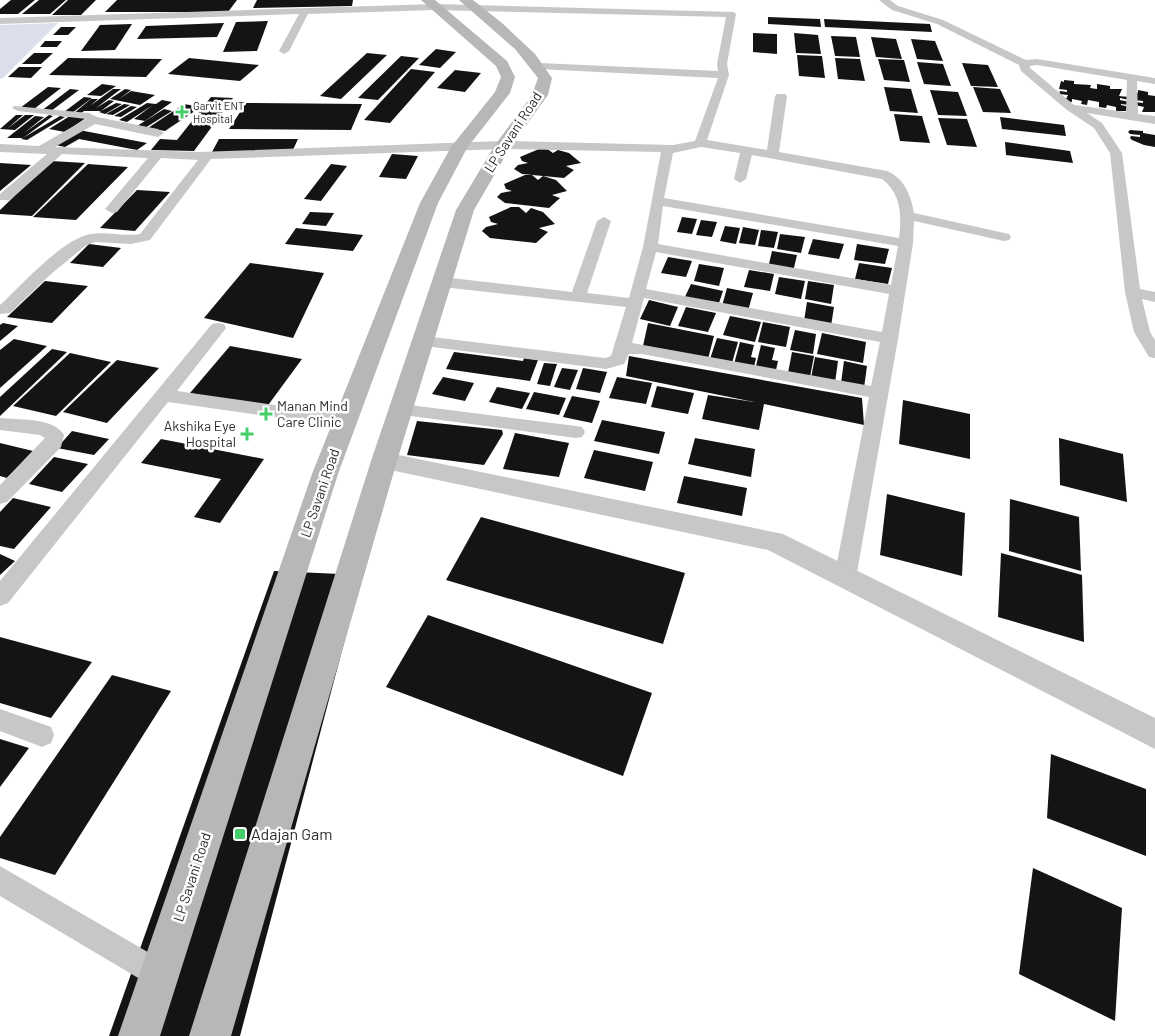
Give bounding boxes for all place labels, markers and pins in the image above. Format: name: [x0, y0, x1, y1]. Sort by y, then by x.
place label: Garvit ENT Hospital: [193, 99, 244, 125]
marker: Garvit ENT Hospital: [175, 105, 189, 119]
place label: Manan Mind Care Clinic: [277, 397, 348, 430]
marker: Manan Mind Care Clinic: [259, 407, 273, 421]
place label: Akshika Eye Hospital: [164, 417, 236, 450]
marker: Akshika Eye Hospital: [240, 427, 254, 441]
place label: Adajan Gam: [251, 824, 332, 843]
marker: Adajan Gam: [233, 827, 247, 841]

